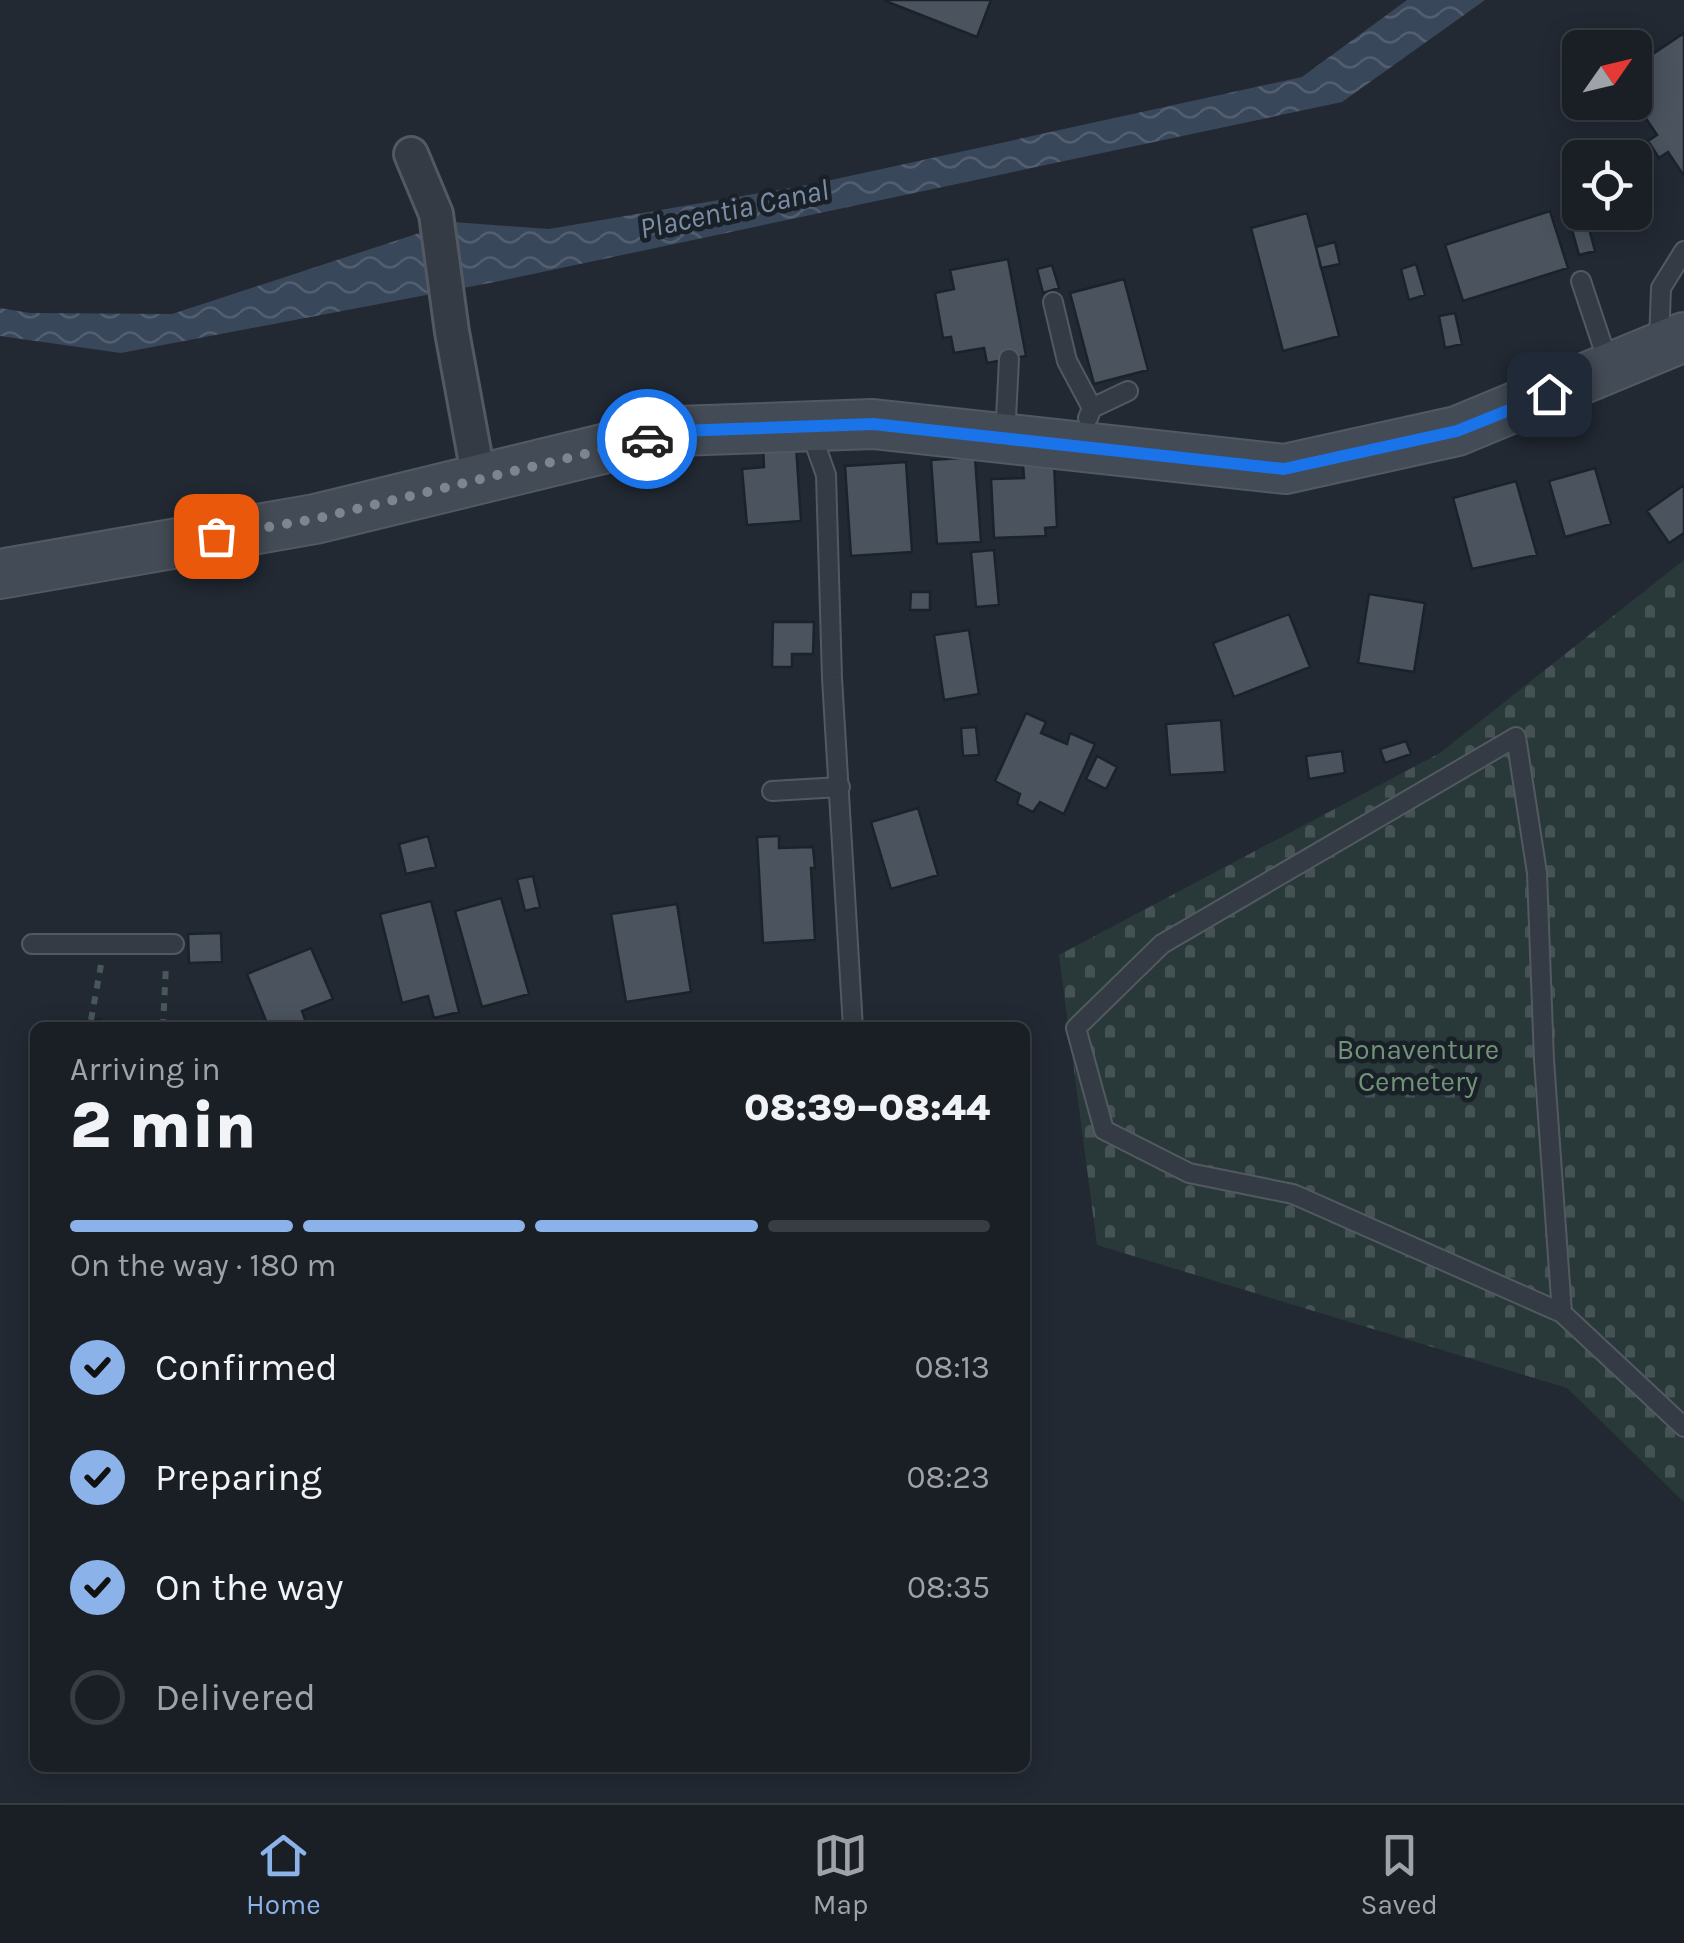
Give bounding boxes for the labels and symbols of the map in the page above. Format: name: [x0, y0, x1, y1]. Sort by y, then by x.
north arrow: [1562, 30, 1652, 120]
water label: Placentia Canal: [636, 171, 832, 247]
pin: [1507, 352, 1592, 437]
courier: [597, 389, 697, 489]
pin: [174, 494, 259, 579]
park label: Bonaventure Cemetery: [1337, 1033, 1499, 1098]

